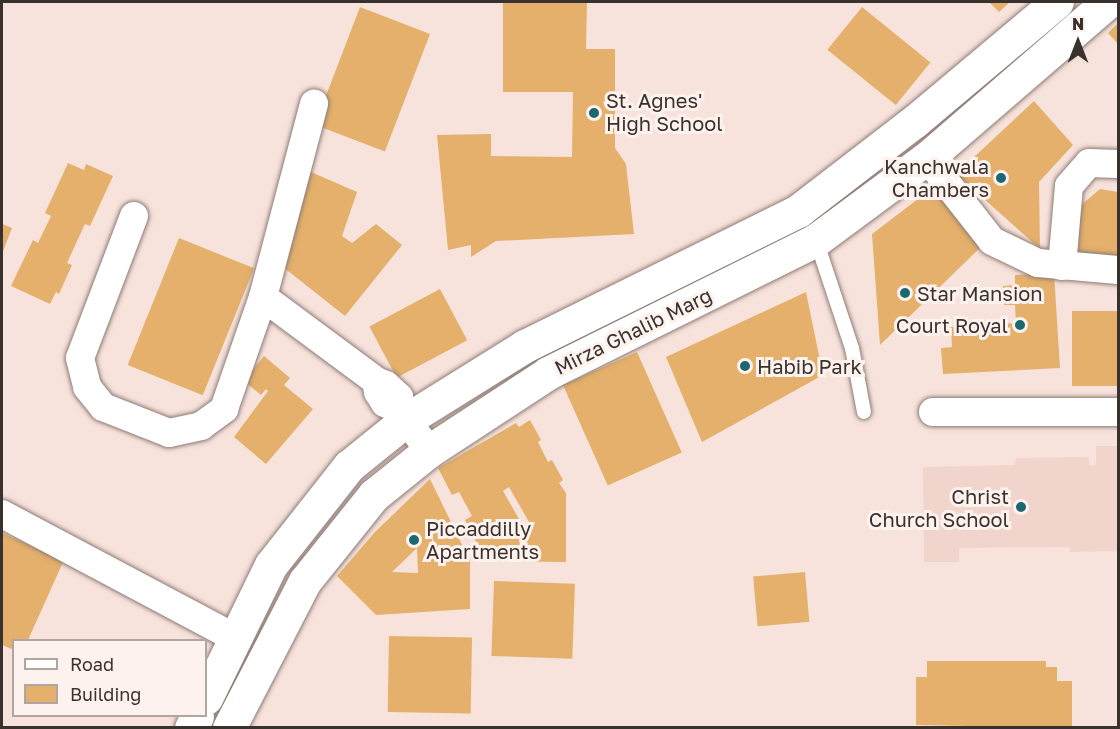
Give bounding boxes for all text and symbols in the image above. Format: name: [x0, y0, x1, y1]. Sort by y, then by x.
north arrow: [1048, 12, 1108, 72]
text: N: [1072, 14, 1084, 34]
place label: St. Agnes' High School: [606, 89, 723, 136]
marker: St. Agnes' High School: [587, 106, 601, 120]
place label: Kanchwala Chambers: [884, 154, 989, 201]
marker: Kanchwala Chambers: [994, 171, 1008, 185]
place label: Star Mansion: [917, 281, 1043, 305]
street label: Mirza Ghalib Marg: [550, 282, 716, 380]
marker: Star Mansion: [898, 286, 912, 300]
place label: Court Royal: [896, 313, 1008, 337]
marker: Court Royal: [1013, 318, 1027, 332]
place label: Habib Park: [757, 354, 862, 378]
marker: Habib Park: [738, 359, 752, 373]
place label: Christ Church School: [869, 484, 1009, 531]
marker: Christ Church School: [1014, 500, 1028, 514]
place label: Piccaddilly Apartments: [426, 516, 539, 563]
marker: Piccaddilly Apartments: [407, 533, 421, 547]
legend: [12, 639, 207, 717]
text: Road: [70, 653, 114, 675]
text: Building: [70, 683, 141, 705]

